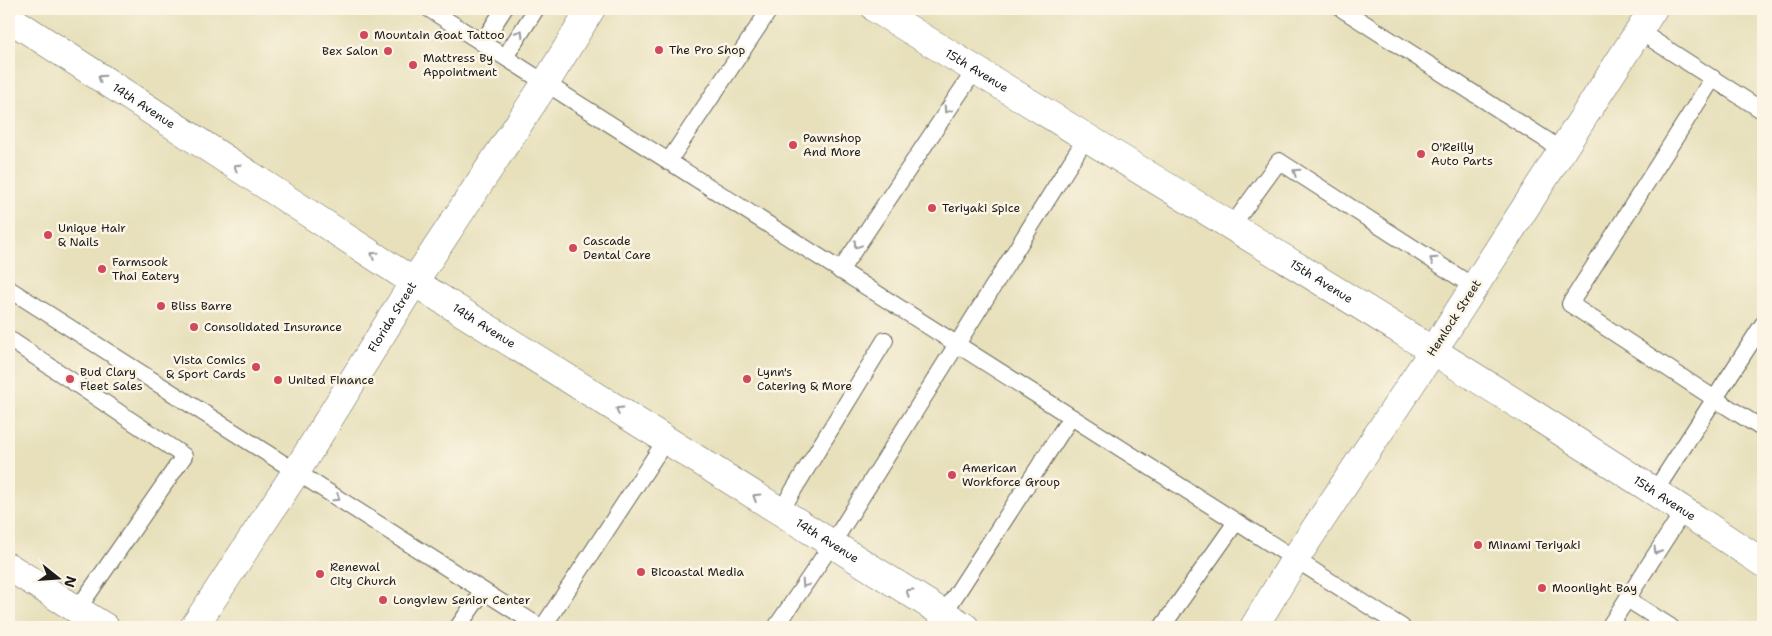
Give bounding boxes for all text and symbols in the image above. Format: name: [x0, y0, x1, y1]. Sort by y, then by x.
place label: Mountain Goat Tattoo: [374, 27, 504, 43]
marker: Mountain Goat Tattoo: [358, 29, 370, 41]
one-way arrow: [514, 29, 523, 39]
place label: The Pro Shop: [669, 42, 746, 58]
place label: Bex Salon: [322, 43, 378, 59]
marker: The Pro Shop: [653, 44, 665, 56]
marker: Bex Salon: [382, 45, 394, 57]
street label: 15th Avenue: [942, 45, 1011, 96]
place label: Mattress By Appointment: [423, 50, 497, 80]
marker: Mattress By Appointment: [407, 59, 419, 71]
one-way arrow: [97, 75, 107, 84]
street label: 14th Avenue: [109, 80, 179, 132]
one-way arrow: [944, 105, 954, 114]
place label: Pawnshop And More: [803, 130, 861, 160]
marker: Pawnshop And More: [787, 139, 799, 151]
place label: O'Reilly Auto Parts: [1431, 139, 1493, 169]
marker: O'Reilly Auto Parts: [1415, 148, 1427, 160]
one-way arrow: [234, 163, 243, 173]
one-way arrow: [1293, 169, 1302, 178]
place label: Teriyaki Spice: [942, 200, 1021, 216]
marker: Teriyaki Spice: [926, 202, 938, 214]
place label: Unique Hair & Nails: [58, 220, 126, 250]
marker: Unique Hair & Nails: [42, 229, 54, 241]
place label: Cascade Dental Care: [583, 233, 651, 263]
one-way arrow: [854, 240, 863, 249]
marker: Cascade Dental Care: [567, 242, 579, 254]
one-way arrow: [370, 252, 379, 261]
place label: Farmsook Thai Eatery: [112, 254, 180, 284]
street label: 15th Avenue: [1287, 256, 1356, 307]
one-way arrow: [1429, 257, 1438, 267]
marker: Farmsook Thai Eatery: [96, 263, 108, 275]
street label: Hemlock Street: [1423, 277, 1485, 359]
street label: Florida Street: [364, 279, 420, 355]
place label: Bliss Barre: [171, 298, 232, 314]
marker: Bliss Barre: [155, 300, 167, 312]
street label: 14th Avenue: [449, 300, 519, 352]
place label: Consolidated Insurance: [204, 319, 342, 335]
marker: Consolidated Insurance: [188, 321, 200, 333]
place label: Vista Comics & Sport Cards: [166, 352, 246, 382]
marker: Vista Comics & Sport Cards: [250, 361, 262, 373]
place label: Bud Clary Fleet Sales: [80, 364, 143, 394]
place label: Lynn's Catering & More: [757, 364, 852, 394]
place label: United Finance: [288, 372, 374, 388]
marker: Bud Clary Fleet Sales: [64, 373, 76, 385]
marker: Lynn's Catering & More: [741, 373, 753, 385]
marker: United Finance: [272, 374, 284, 386]
one-way arrow: [615, 407, 624, 417]
place label: American Workforce Group: [962, 460, 1060, 490]
marker: American Workforce Group: [946, 469, 958, 481]
street label: 15th Avenue: [1630, 472, 1699, 524]
one-way arrow: [331, 492, 341, 501]
one-way arrow: [753, 493, 762, 503]
street label: 14th Avenue: [793, 515, 862, 567]
place label: Minami Teriyaki: [1488, 537, 1581, 553]
marker: Minami Teriyaki: [1472, 539, 1484, 551]
one-way arrow: [1654, 546, 1664, 555]
north arrow: [32, 554, 82, 604]
place label: Renewal City Church: [330, 559, 396, 589]
place label: Bicoastal Media: [651, 564, 744, 580]
marker: Bicoastal Media: [635, 566, 647, 578]
marker: Renewal City Church: [314, 568, 326, 580]
text: N: [60, 574, 81, 590]
one-way arrow: [802, 578, 811, 588]
place label: Moonlight Bay: [1552, 580, 1637, 596]
marker: Moonlight Bay: [1536, 582, 1548, 594]
one-way arrow: [905, 589, 915, 598]
place label: Longview Senior Center: [393, 592, 531, 608]
marker: Longview Senior Center: [377, 594, 389, 606]

